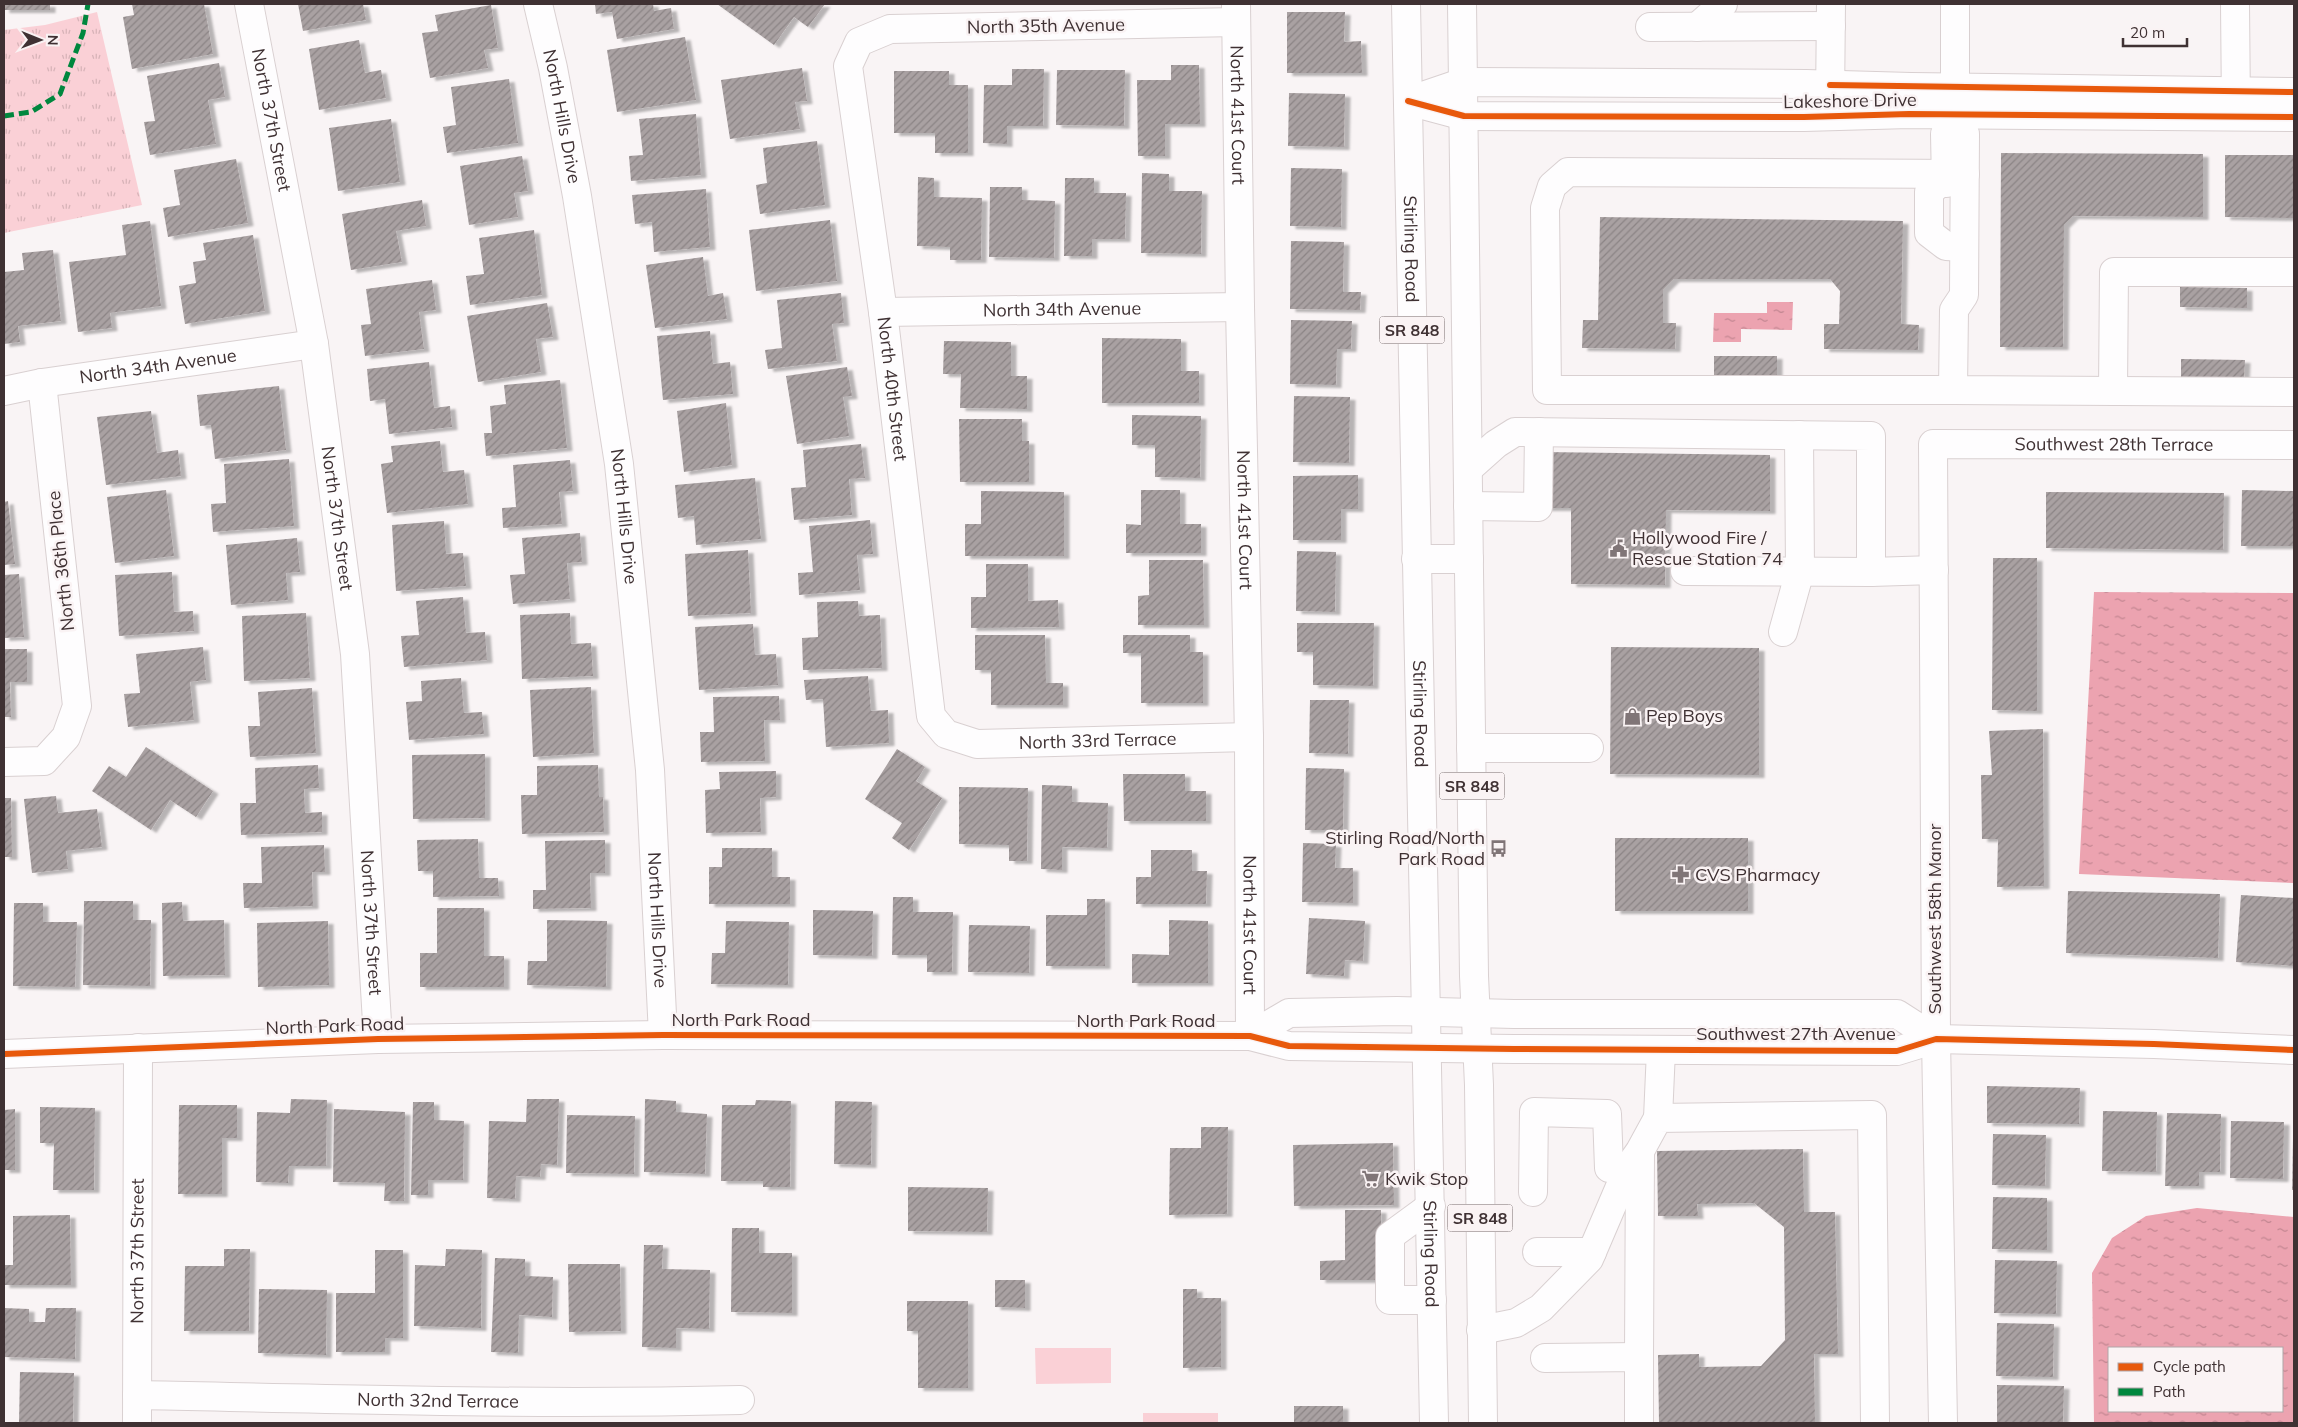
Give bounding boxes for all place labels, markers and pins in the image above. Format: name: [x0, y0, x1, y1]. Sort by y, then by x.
place label: Hollywood Fire / Rescue Station 74: [1632, 526, 1783, 570]
public building icon: Hollywood Fire / Rescue Station 74: [1608, 538, 1628, 558]
place label: Pep Boys: [1646, 704, 1723, 727]
shop icon: Pep Boys: [1622, 706, 1642, 726]
place label: Stirling Road/North Park Road: [1325, 826, 1485, 870]
bus stop icon: Stirling Road/North Park Road: [1489, 838, 1509, 858]
place label: CVS Pharmacy: [1695, 863, 1820, 886]
pharmacy icon: CVS Pharmacy: [1671, 865, 1691, 885]
place label: Kwik Stop: [1385, 1167, 1468, 1190]
supermarket icon: Kwik Stop: [1361, 1169, 1381, 1189]

